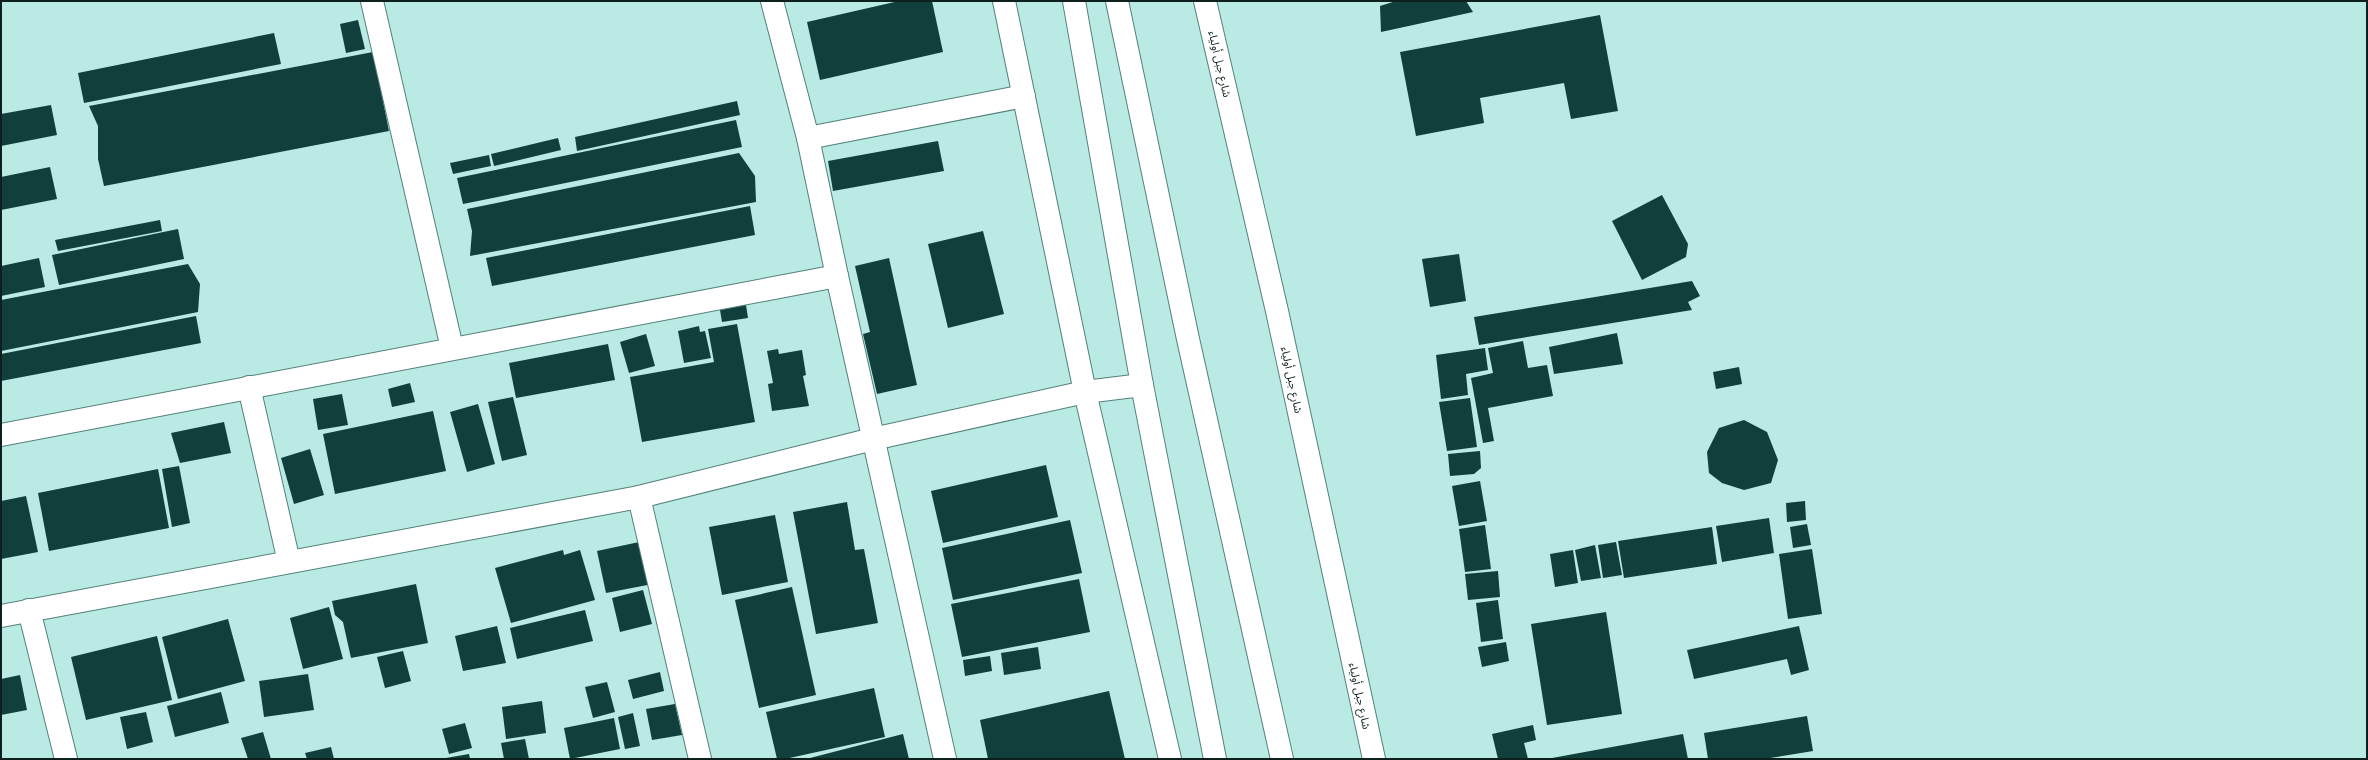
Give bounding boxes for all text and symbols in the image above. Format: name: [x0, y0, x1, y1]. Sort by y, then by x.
street label: شارع جبل أولياء: [1205, 29, 1235, 99]
street label: شارع جبل أولياء: [1277, 345, 1306, 415]
street label: شارع جبل أولياء: [1345, 661, 1374, 731]

